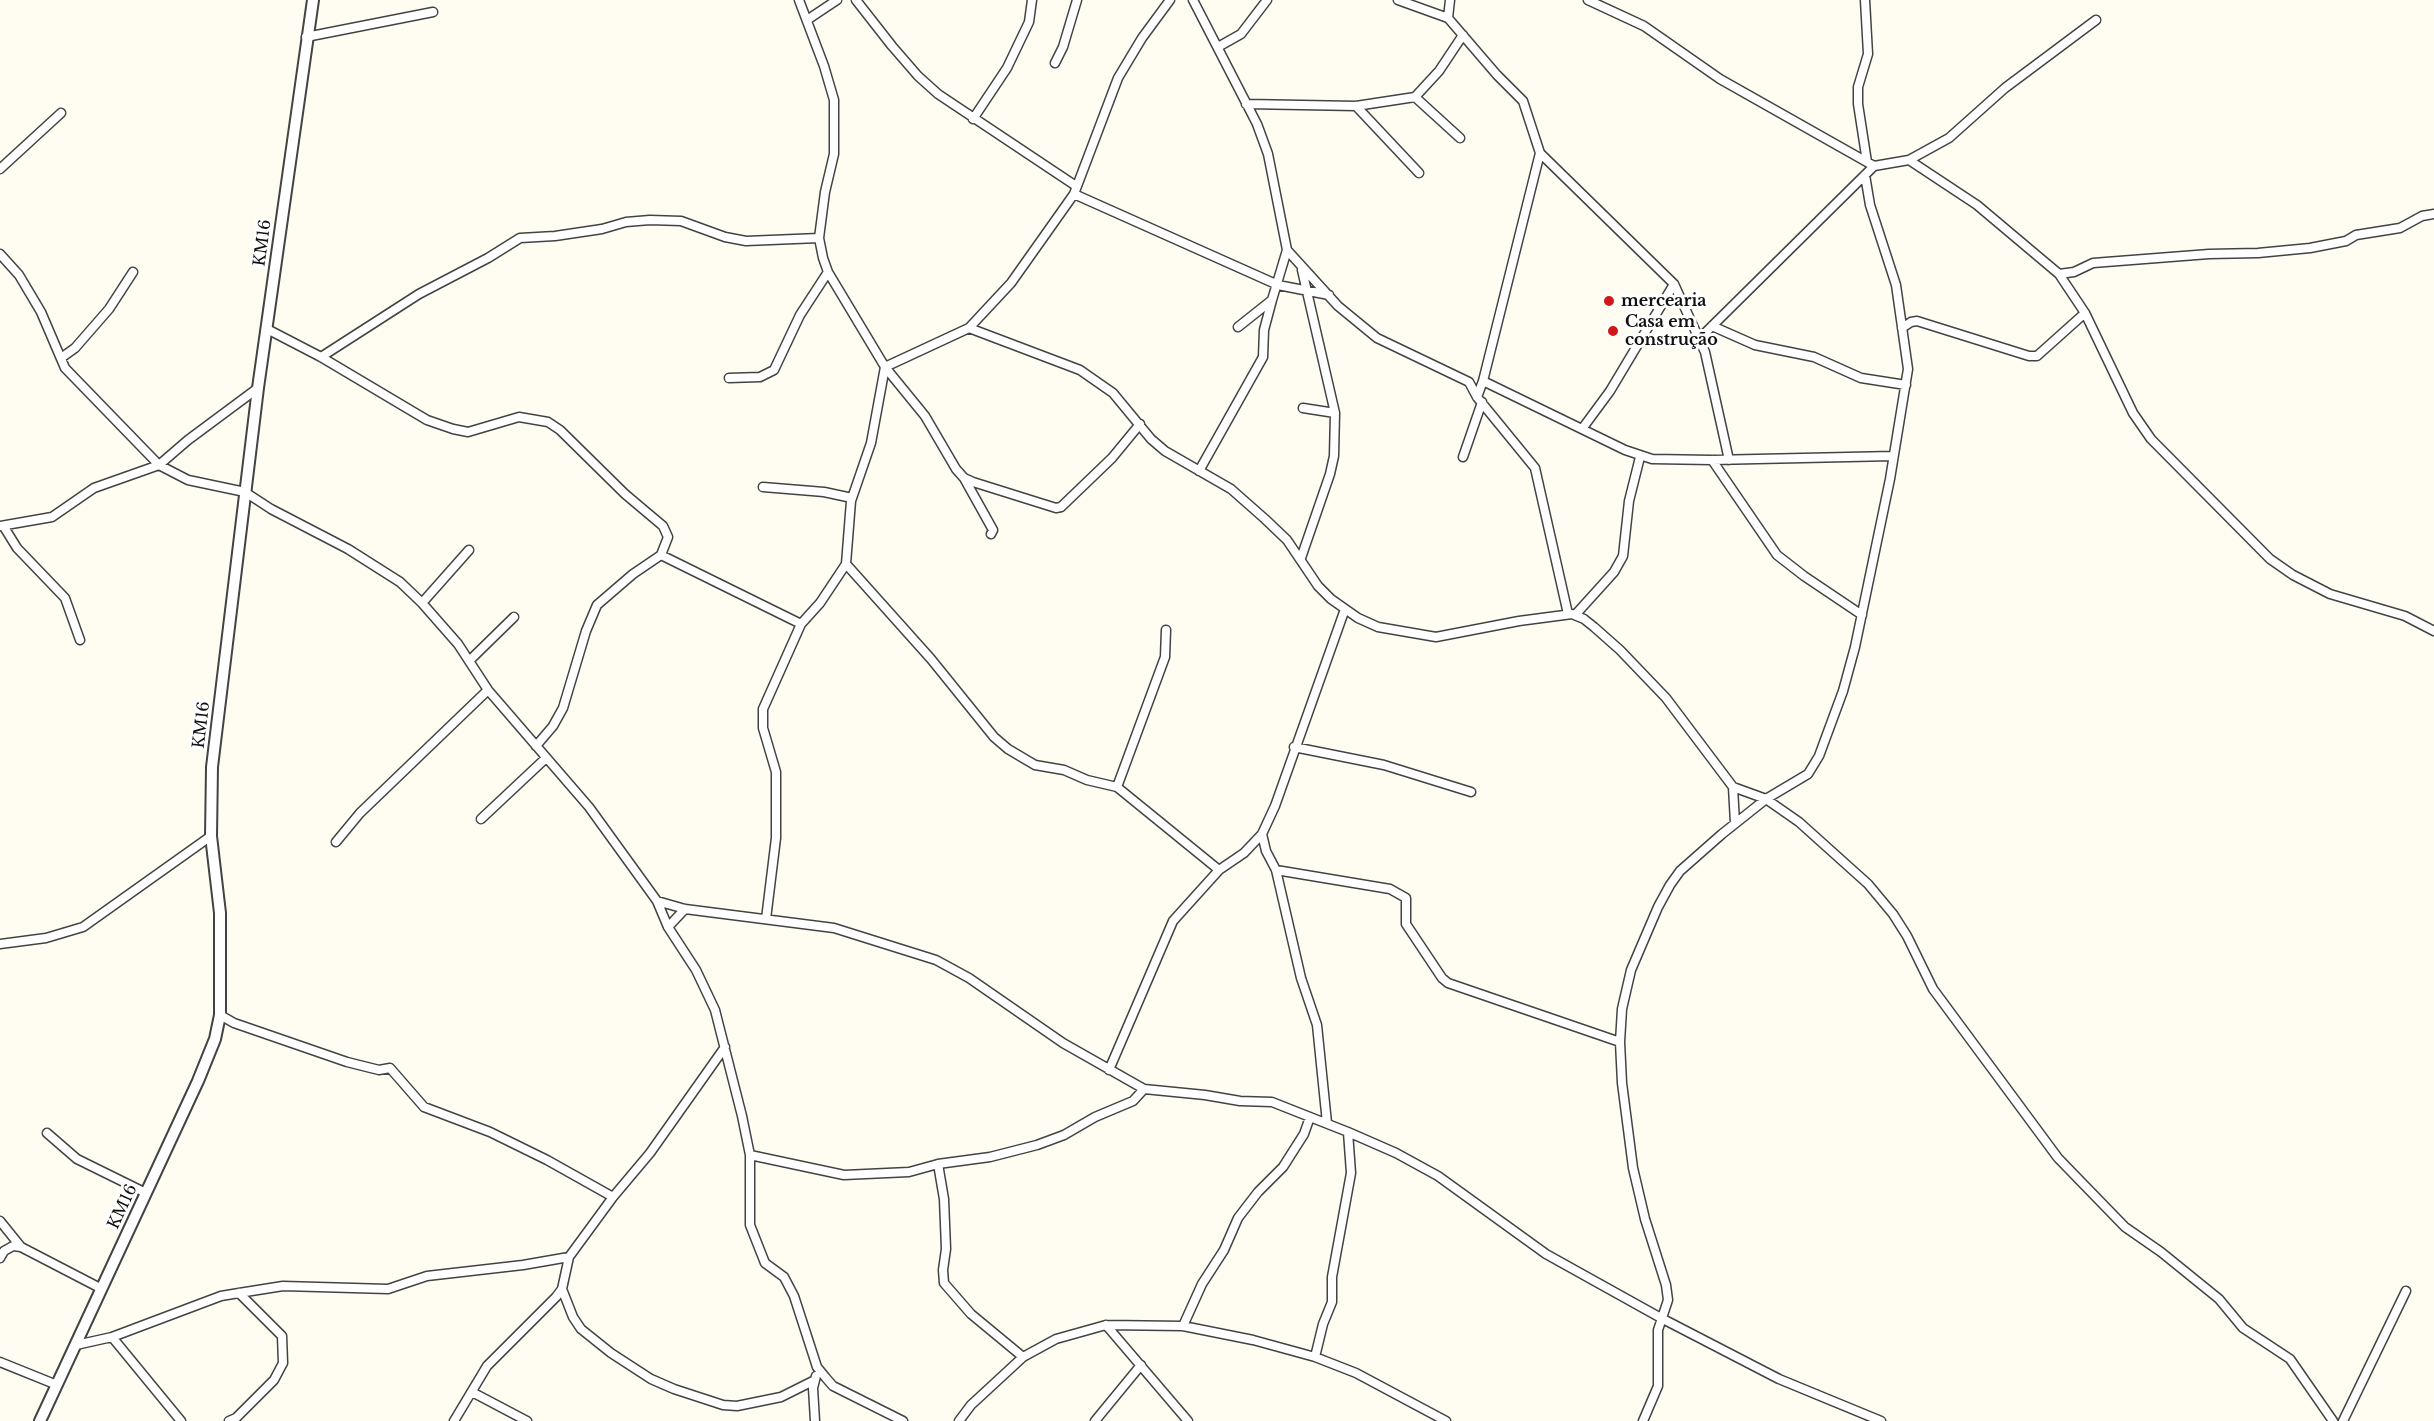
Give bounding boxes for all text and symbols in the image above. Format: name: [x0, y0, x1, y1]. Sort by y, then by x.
street label: KM16: [250, 218, 276, 268]
place label: mercearia: [1621, 291, 1706, 311]
marker: mercearia: [1602, 294, 1616, 308]
place label: Casa em construção: [1625, 312, 1718, 350]
marker: Casa em construção: [1606, 324, 1620, 338]
street label: KM16: [190, 700, 214, 750]
street label: KM16: [104, 1181, 142, 1233]

